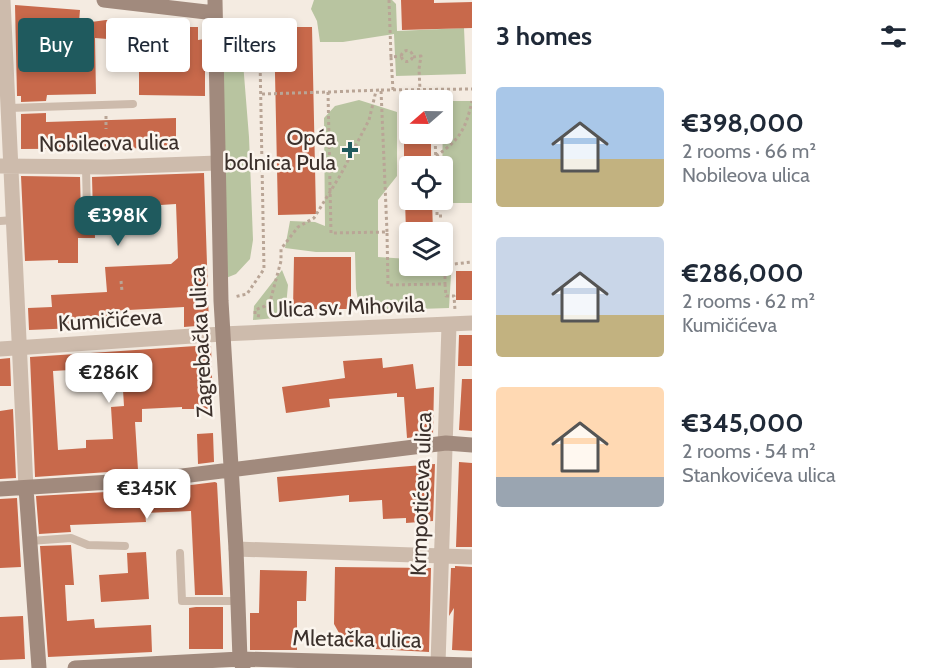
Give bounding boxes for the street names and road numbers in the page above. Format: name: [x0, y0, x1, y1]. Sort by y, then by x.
street label: Nobileova ulica: [39, 128, 180, 158]
street label: Zagrebačka ulica: [184, 265, 218, 418]
street label: Ulica sv. Mihovila: [267, 291, 425, 323]
street label: Kumičićeva: [57, 303, 163, 337]
street label: Krmpotićeva ulica: [405, 411, 437, 577]
street label: Mletačka ulica: [292, 624, 422, 654]

